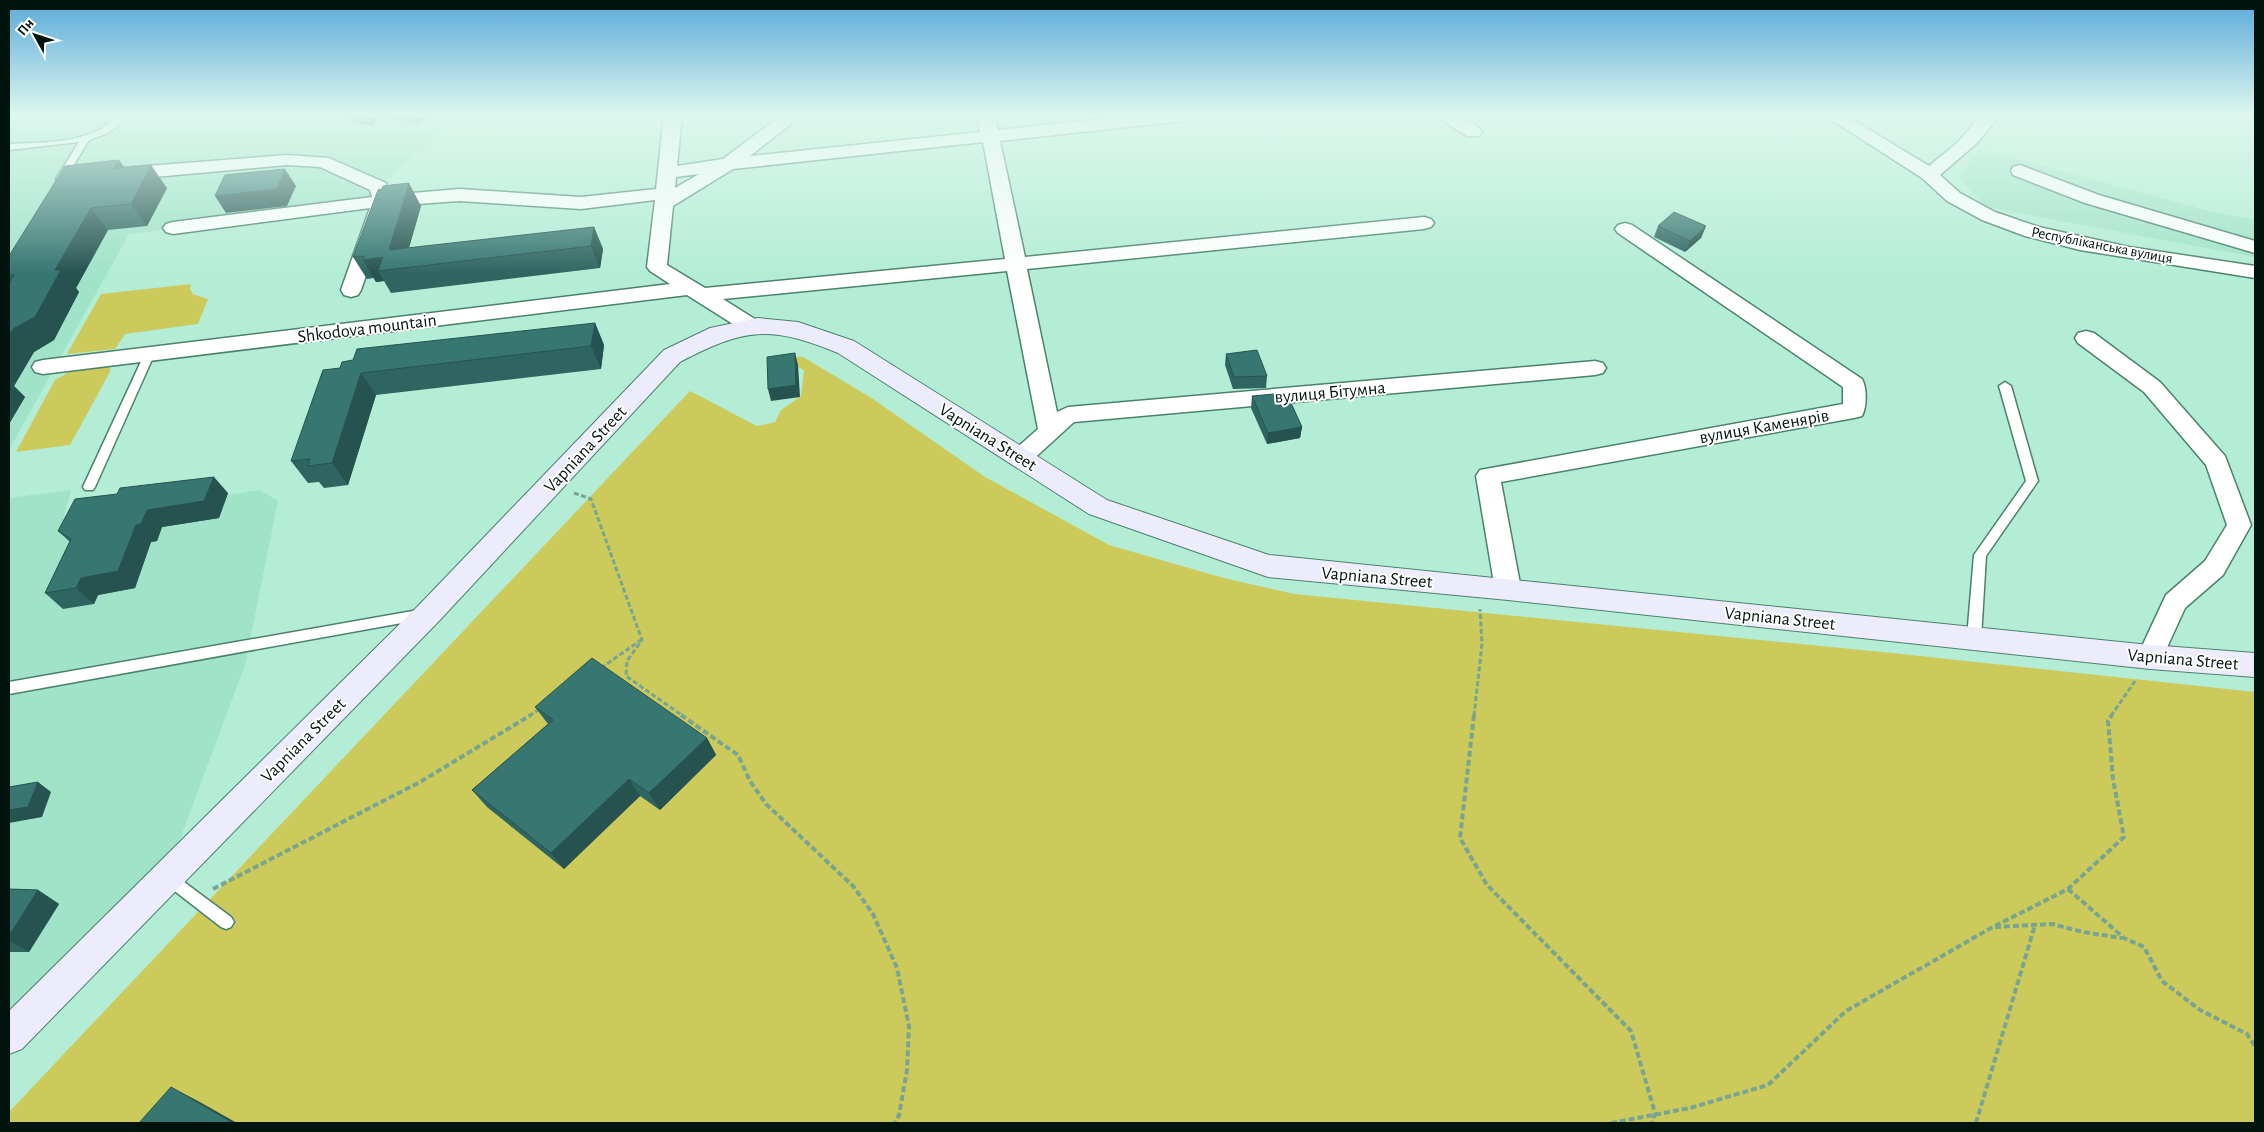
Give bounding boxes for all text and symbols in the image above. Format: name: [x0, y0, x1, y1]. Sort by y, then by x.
north arrow: [10, 10, 60, 60]
text: Пн: [15, 16, 37, 38]
street label: Республіканська вулиця: [2030, 224, 2174, 267]
street label: Shkodova mountain: [296, 312, 438, 346]
street label: вулиця Бітумна: [1274, 379, 1386, 407]
street label: Vapniana Street: [936, 401, 1040, 475]
street label: Vapniana Street: [541, 403, 630, 496]
street label: вулиця Каменярів: [1698, 407, 1830, 447]
street label: Vapniana Street: [1321, 564, 1433, 592]
street label: Vapniana Street: [1724, 604, 1836, 634]
street label: Vapniana Street: [2127, 646, 2239, 674]
street label: Vapniana Street: [258, 695, 350, 786]

